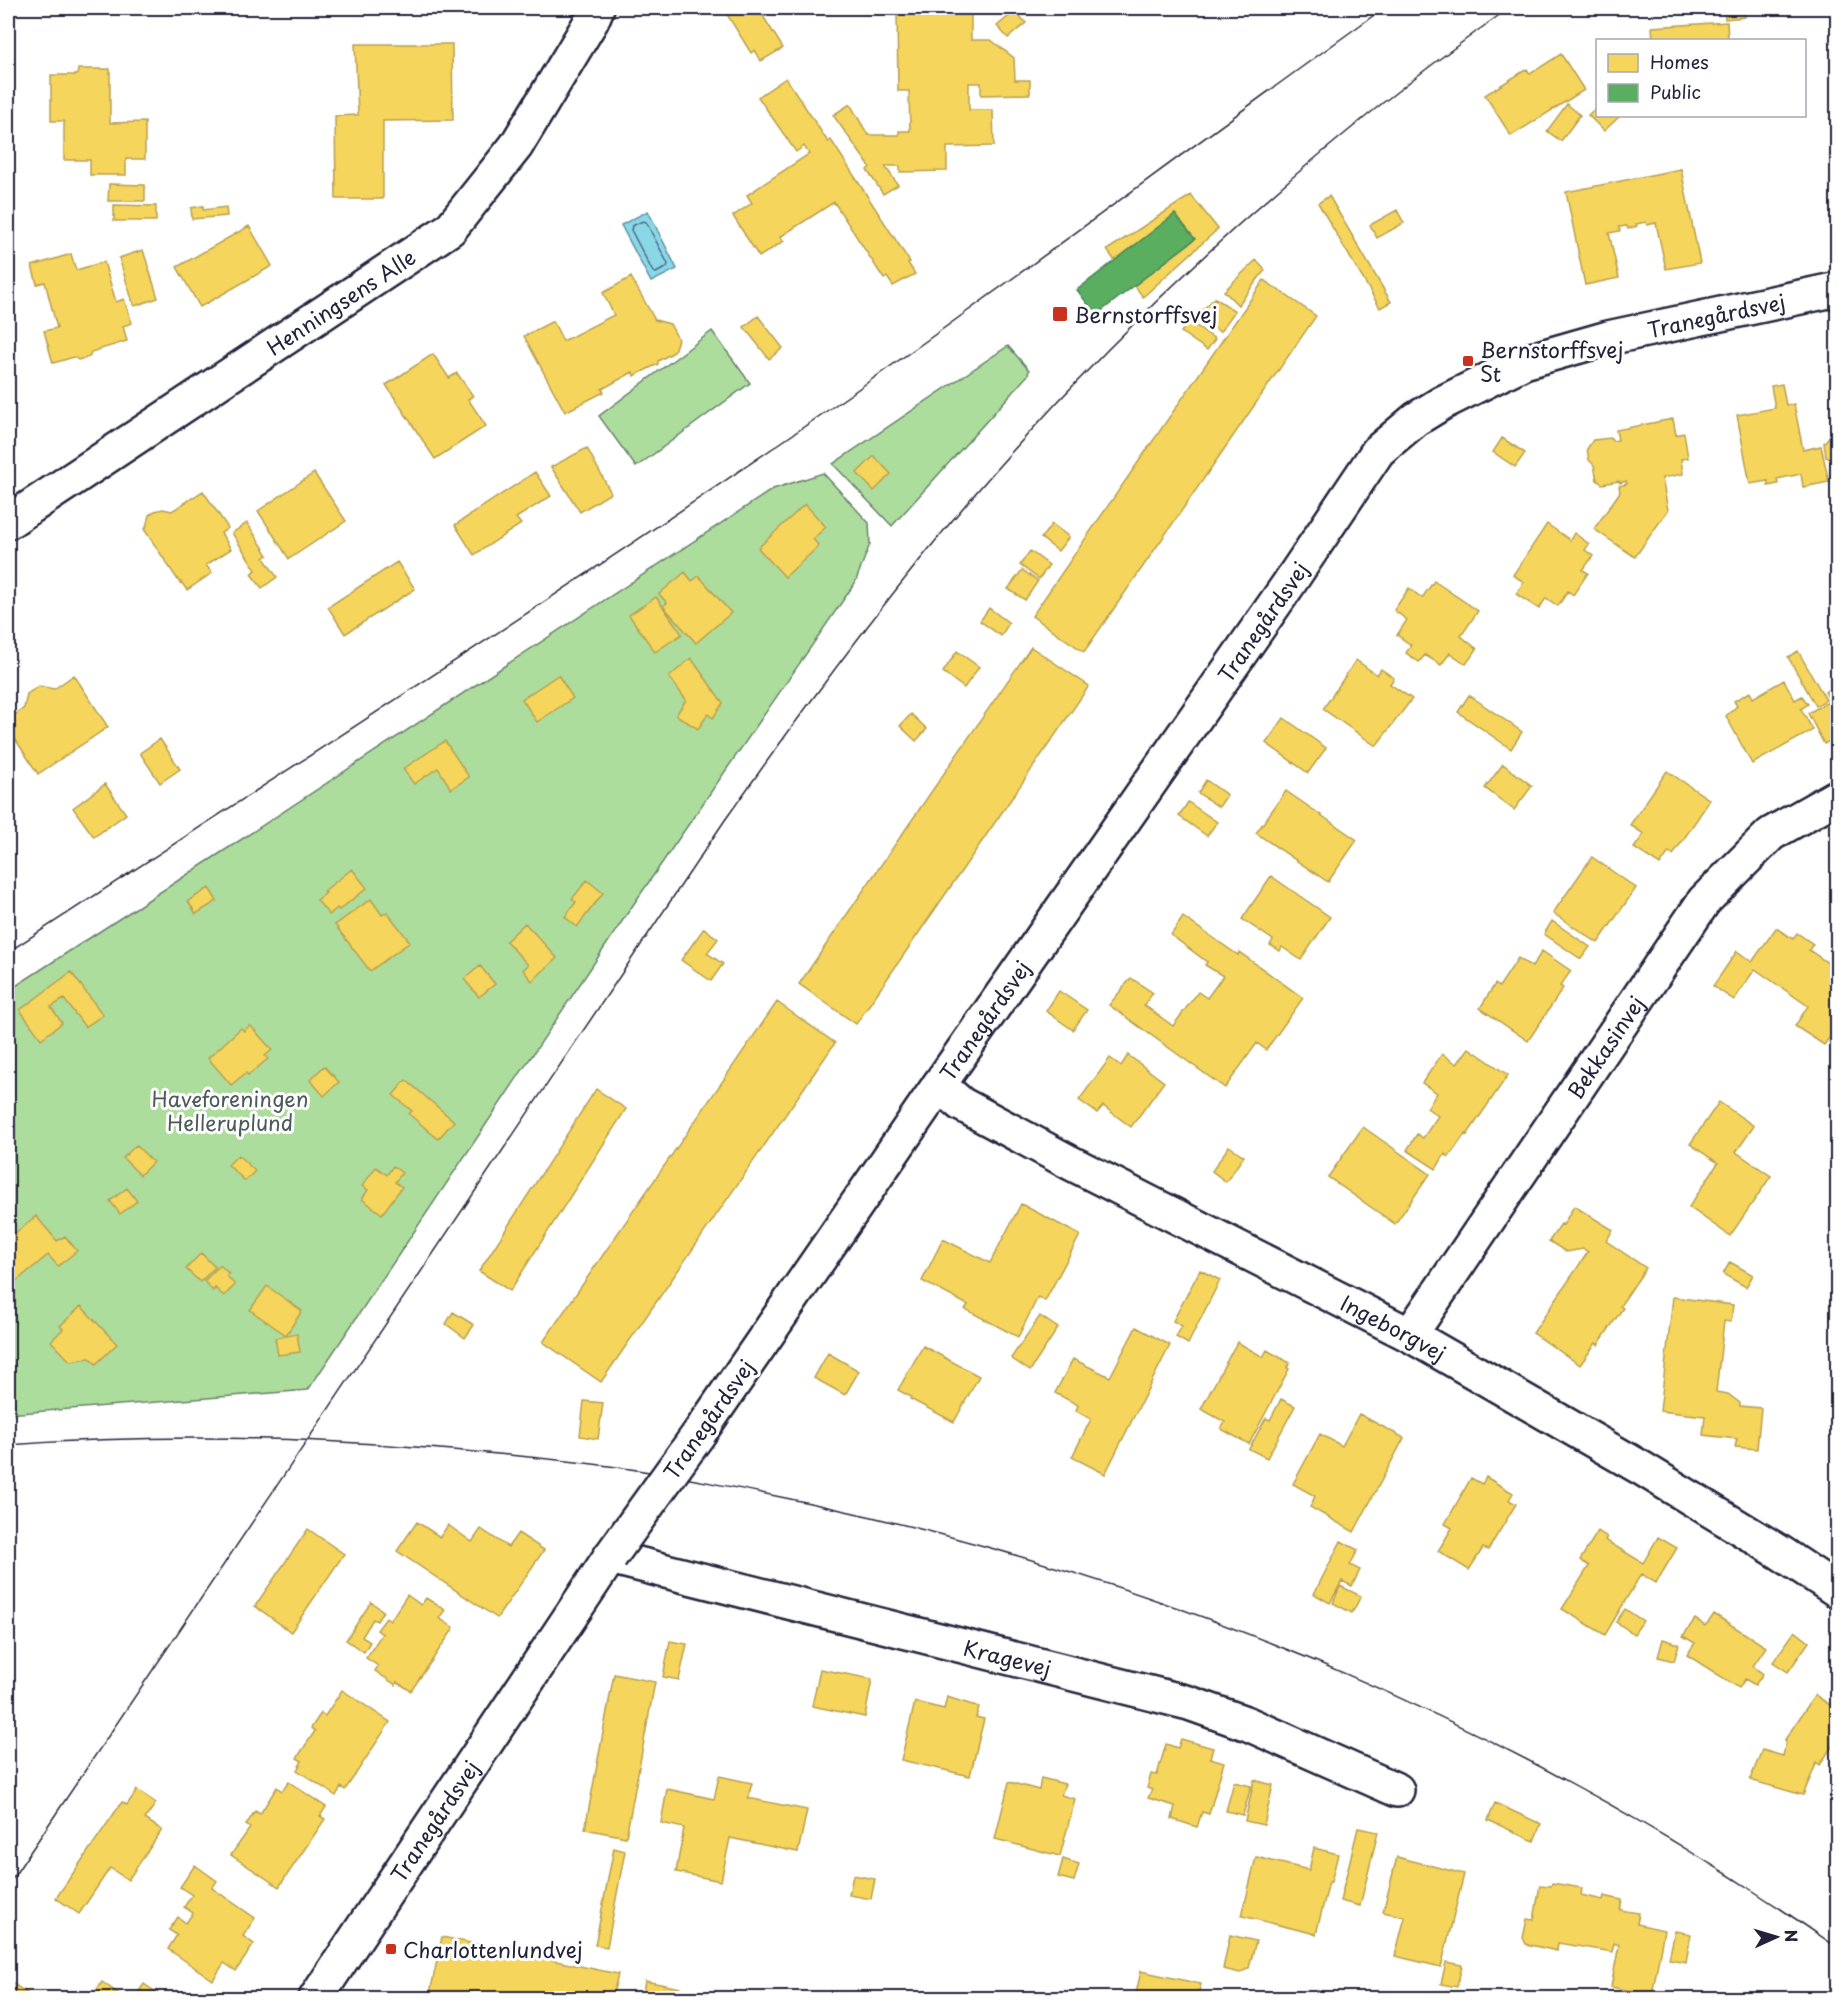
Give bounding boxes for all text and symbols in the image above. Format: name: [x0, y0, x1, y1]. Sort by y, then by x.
legend: [1596, 39, 1806, 117]
text: Homes: [1650, 48, 1708, 75]
text: Public: [1650, 78, 1701, 105]
street label: Henningsens Alle: [260, 240, 421, 363]
street label: Tranegårdsvej: [1644, 285, 1788, 345]
place label: Bernstorffsvej: [1074, 298, 1217, 330]
marker: Bernstorffsvej: [1051, 305, 1069, 323]
place label: Bernstorffsvej St: [1480, 333, 1623, 389]
marker: Bernstorffsvej St: [1461, 354, 1475, 368]
street label: Tranegårdsvej: [1209, 555, 1315, 688]
street label: Tranegårdsvej: [931, 954, 1037, 1087]
street label: Bekkasinvej: [1559, 989, 1652, 1105]
park label: Haveforeningen Helleruplund: [151, 1082, 309, 1138]
street label: Ingeborgvej: [1335, 1287, 1452, 1369]
street label: Tranegårdsvej: [655, 1352, 761, 1486]
street label: Kragevej: [960, 1631, 1055, 1684]
street label: Tranegårdsvej: [382, 1754, 486, 1888]
north arrow: [1746, 1907, 1806, 1967]
text: N: [1780, 1929, 1804, 1943]
place label: Charlottenlundvej: [403, 1933, 583, 1965]
marker: Charlottenlundvej: [384, 1942, 398, 1956]

